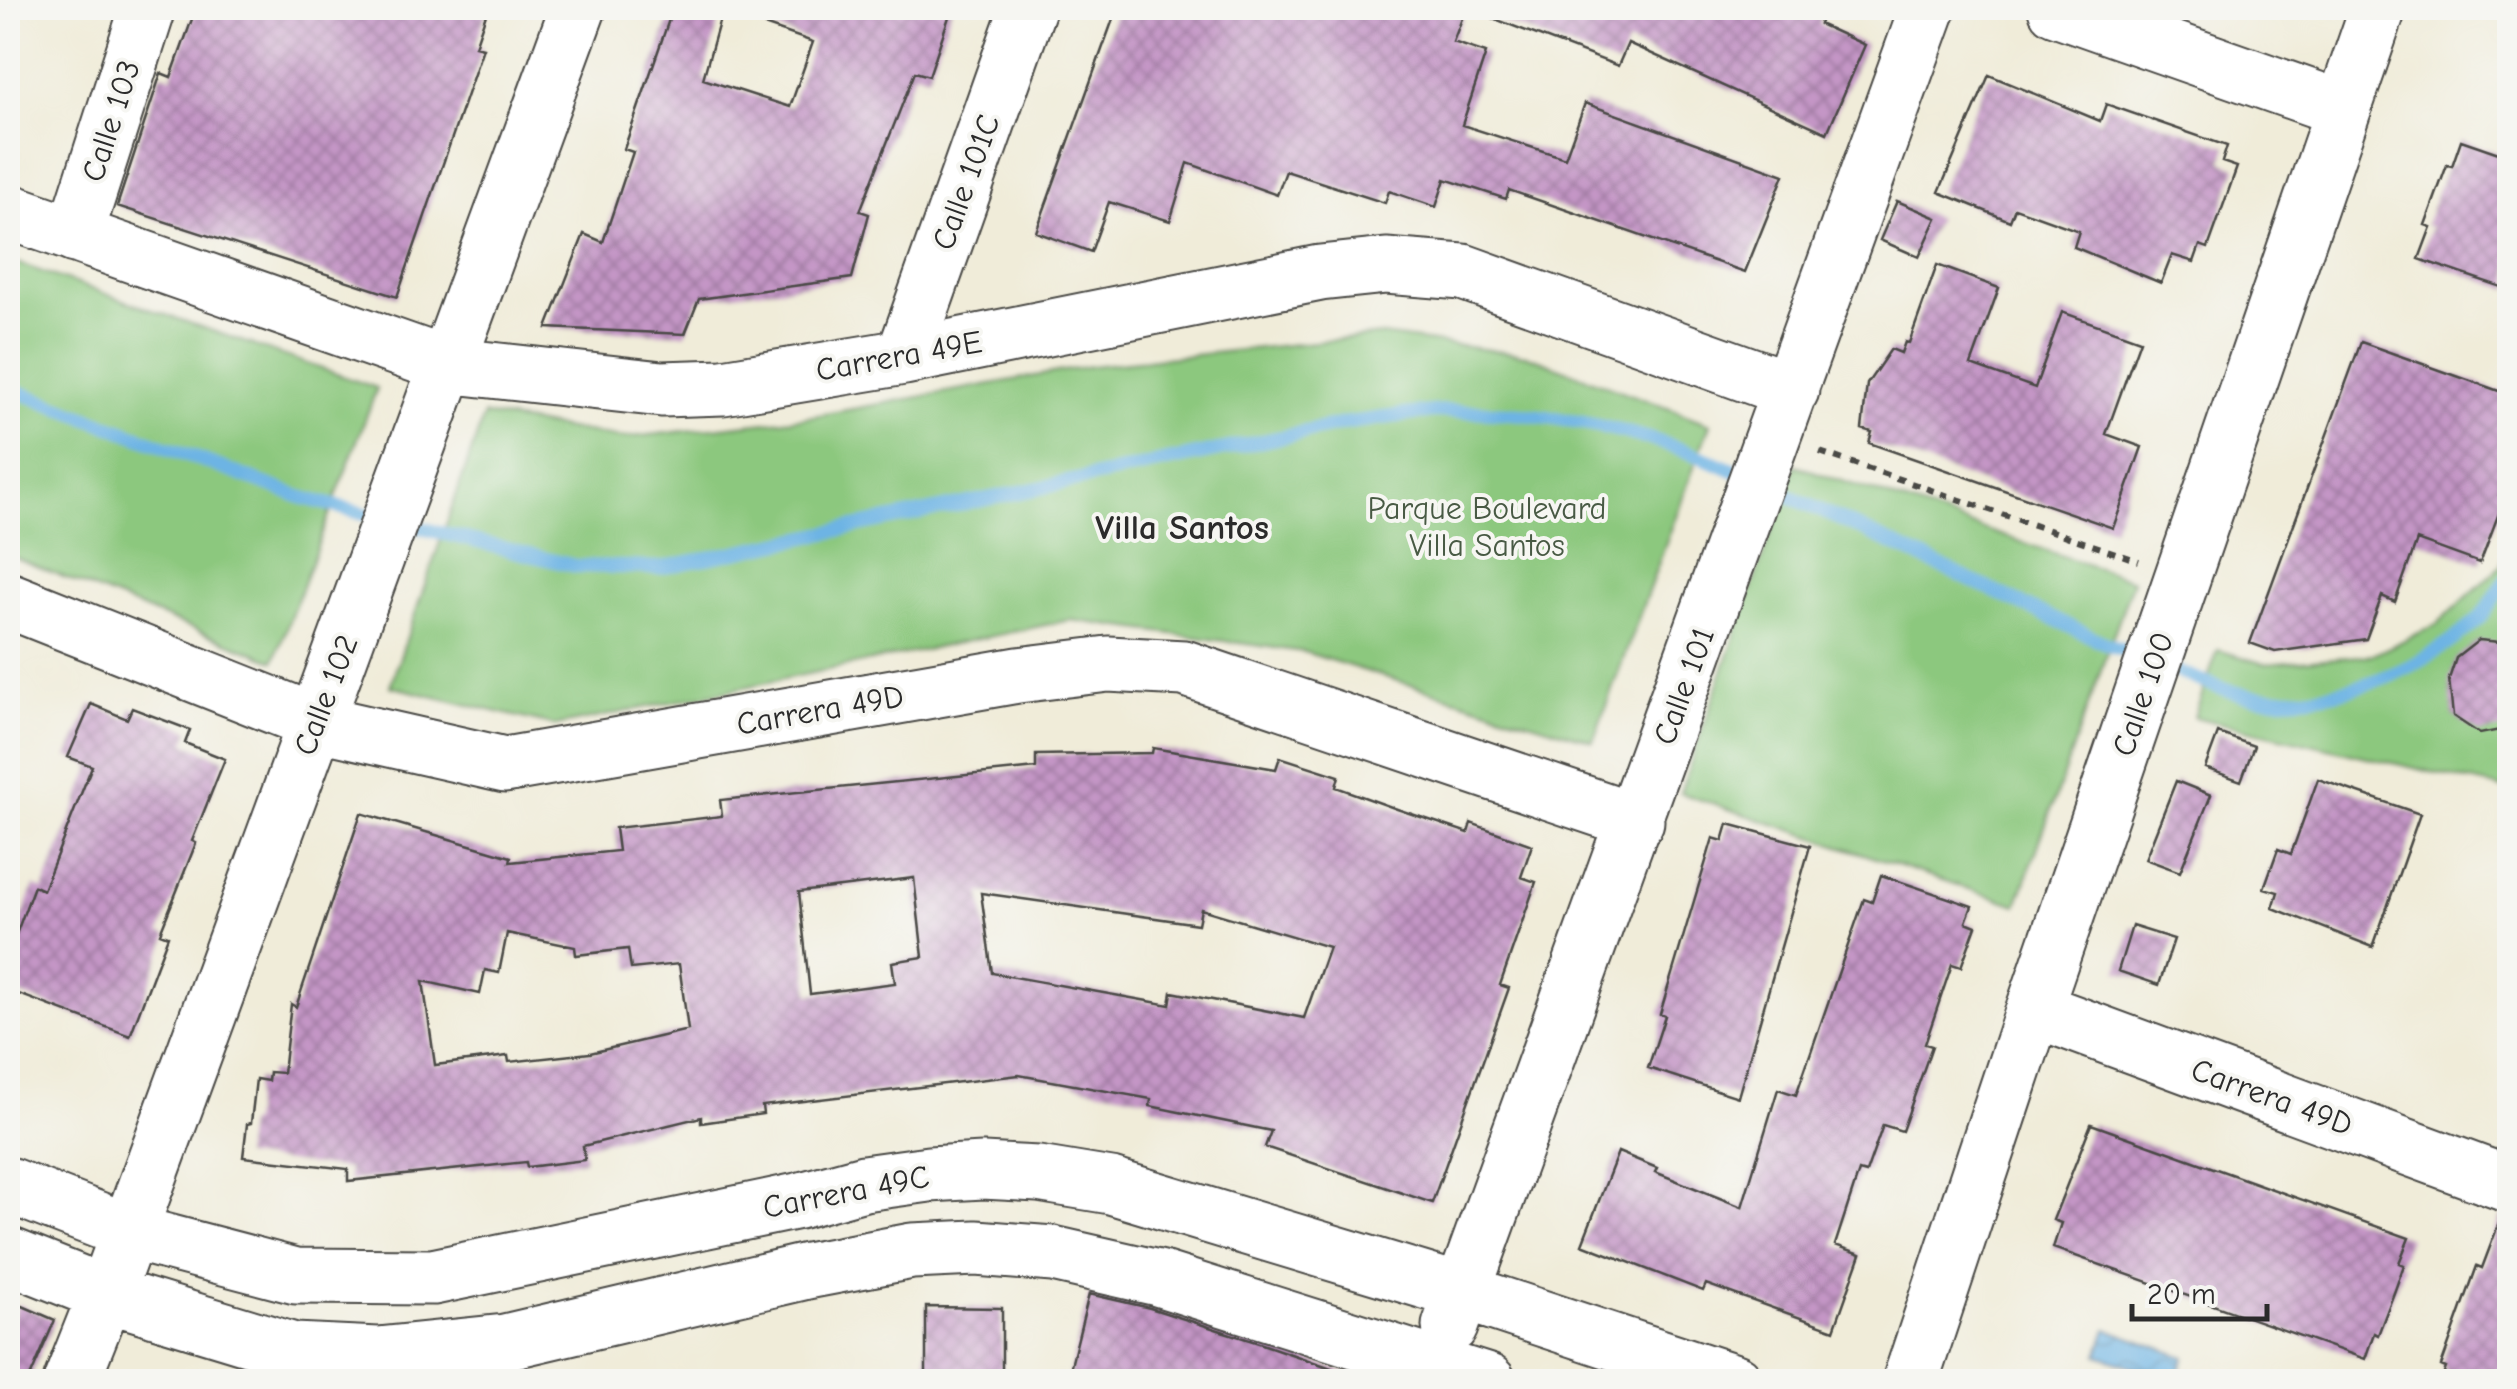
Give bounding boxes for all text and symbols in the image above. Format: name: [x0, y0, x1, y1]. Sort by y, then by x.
street label: Calle 103: [74, 56, 148, 186]
street label: Calle 101C: [924, 109, 1008, 255]
street label: Carrera 49E: [813, 323, 985, 389]
park label: Parque Boulevard Villa Santos: [1368, 490, 1606, 564]
district label: Villa Santos: [1095, 507, 1269, 548]
street label: Calle 101: [1646, 622, 1722, 750]
street label: Calle 100: [2105, 627, 2181, 761]
street label: Calle 102: [286, 630, 366, 760]
street label: Carrera 49D: [734, 677, 906, 743]
street label: Carrera 49D: [2186, 1051, 2358, 1143]
street label: Carrera 49C: [760, 1158, 932, 1226]
scale bar: [2132, 1259, 2267, 1321]
text: 20 m: [2147, 1277, 2216, 1312]

